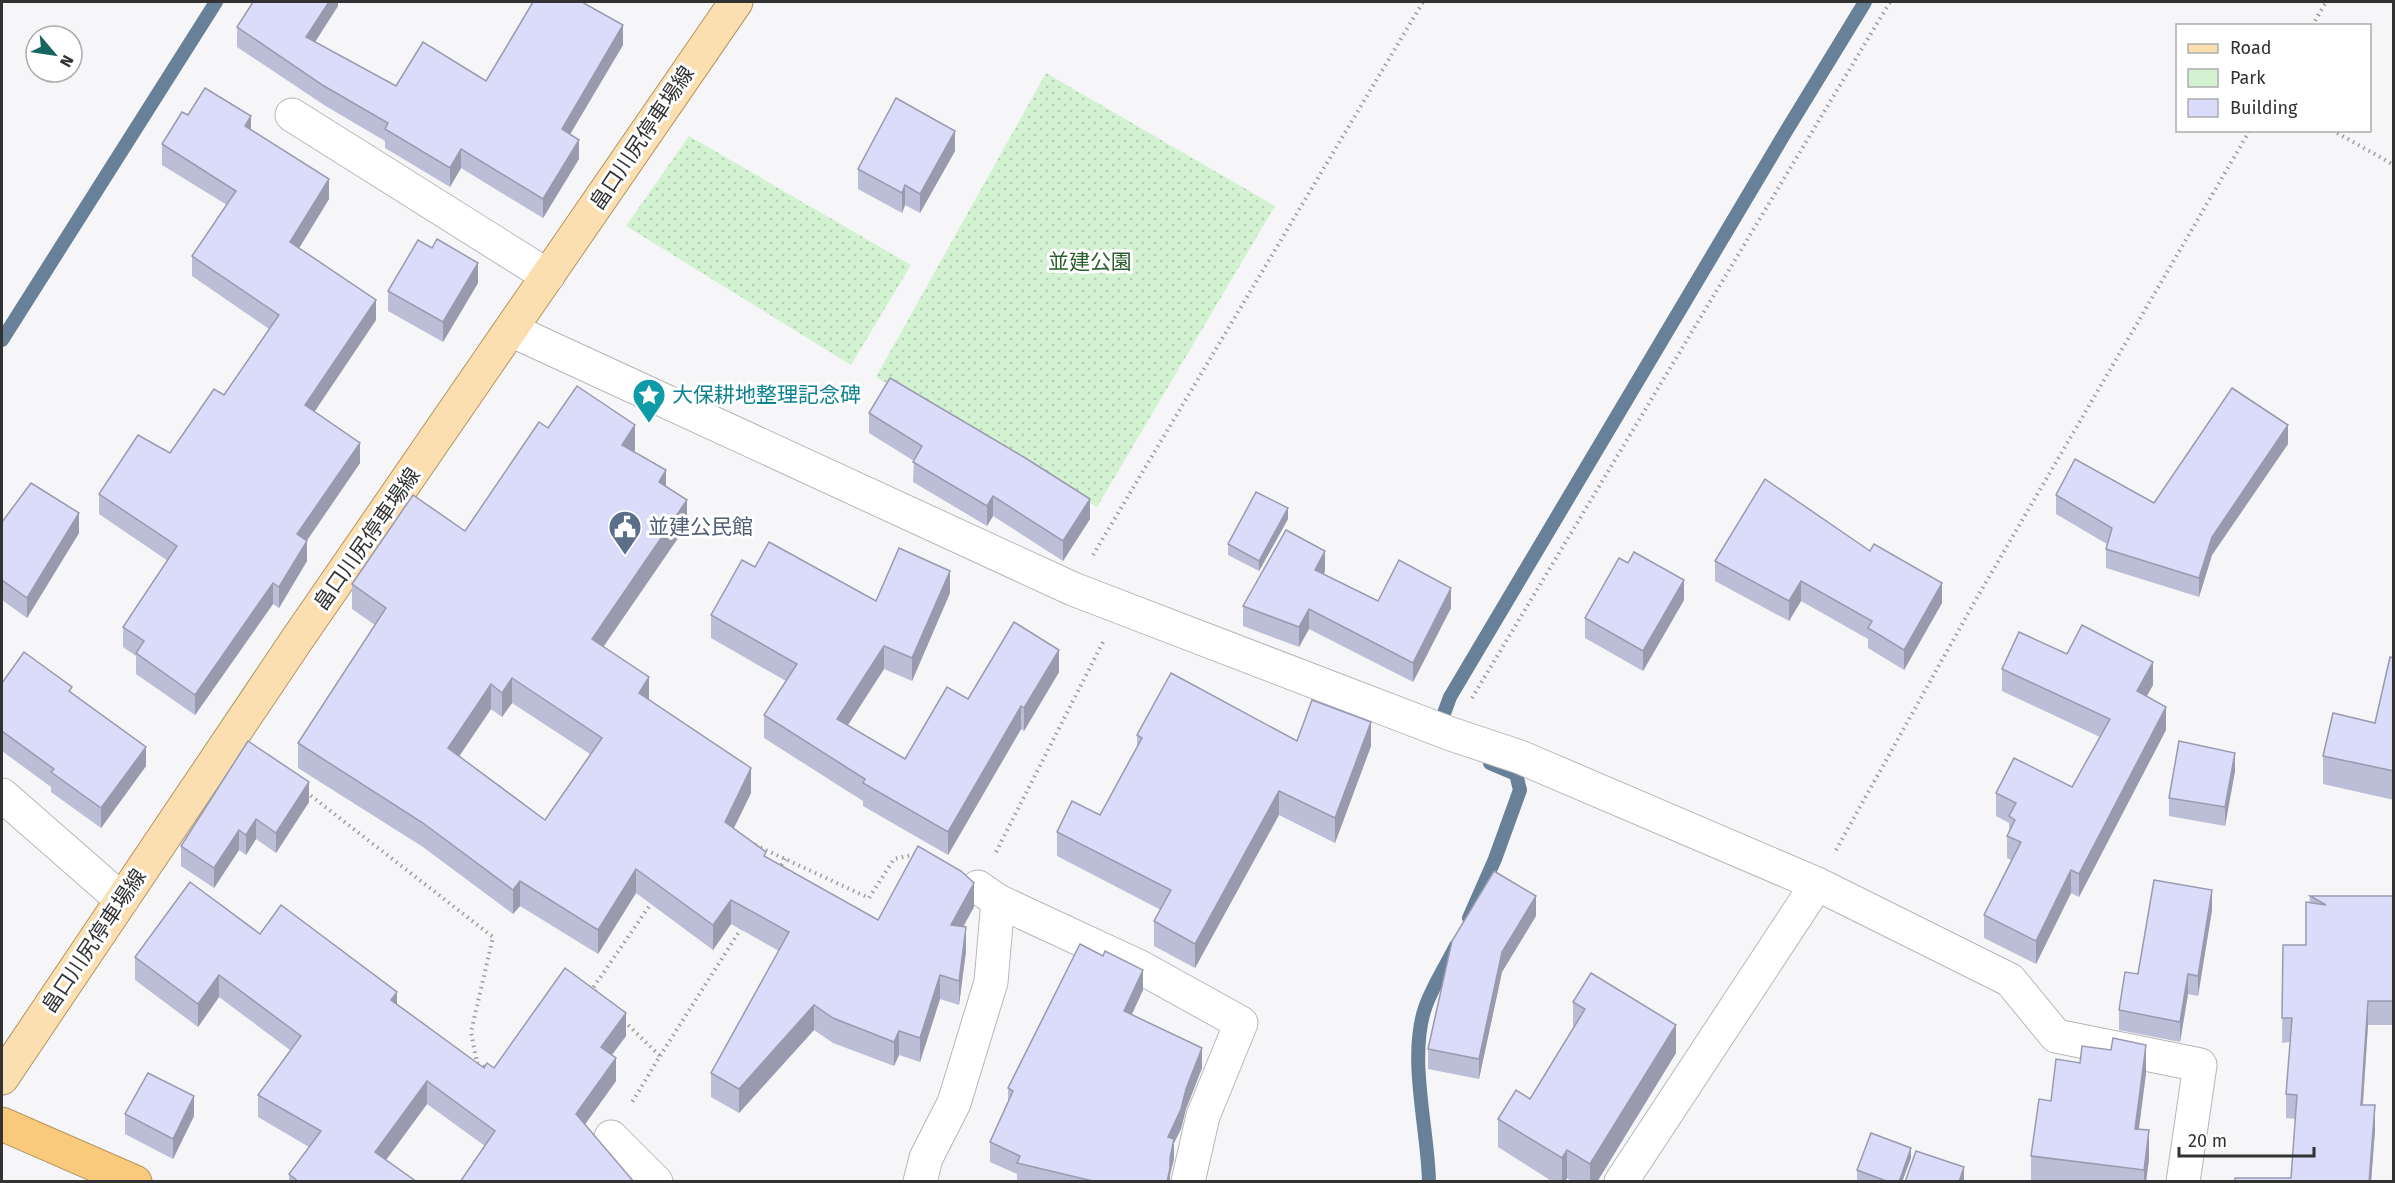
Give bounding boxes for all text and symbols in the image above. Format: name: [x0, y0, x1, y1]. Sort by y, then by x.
north arrow: [24, 24, 84, 84]
legend: [2176, 24, 2371, 132]
text: Road: [2230, 37, 2272, 59]
text: N: [56, 52, 78, 70]
street label: 畠口川尻停車場線: [584, 61, 700, 215]
text: Park: [2230, 67, 2266, 89]
text: Building: [2230, 97, 2298, 119]
park label: 並建公園: [1048, 249, 1132, 275]
place icon: 大保耕地整理記念碑: [631, 377, 667, 424]
place label: 大保耕地整理記念碑: [672, 382, 861, 408]
street label: 畠口川尻停車場線: [308, 463, 426, 615]
public building icon: 並建公民館: [607, 509, 643, 556]
place label: 並建公民館: [648, 514, 753, 540]
street label: 畠口川尻停車場線: [36, 864, 152, 1018]
scale bar: [2179, 1120, 2314, 1158]
text: 20 m: [2188, 1130, 2227, 1152]

